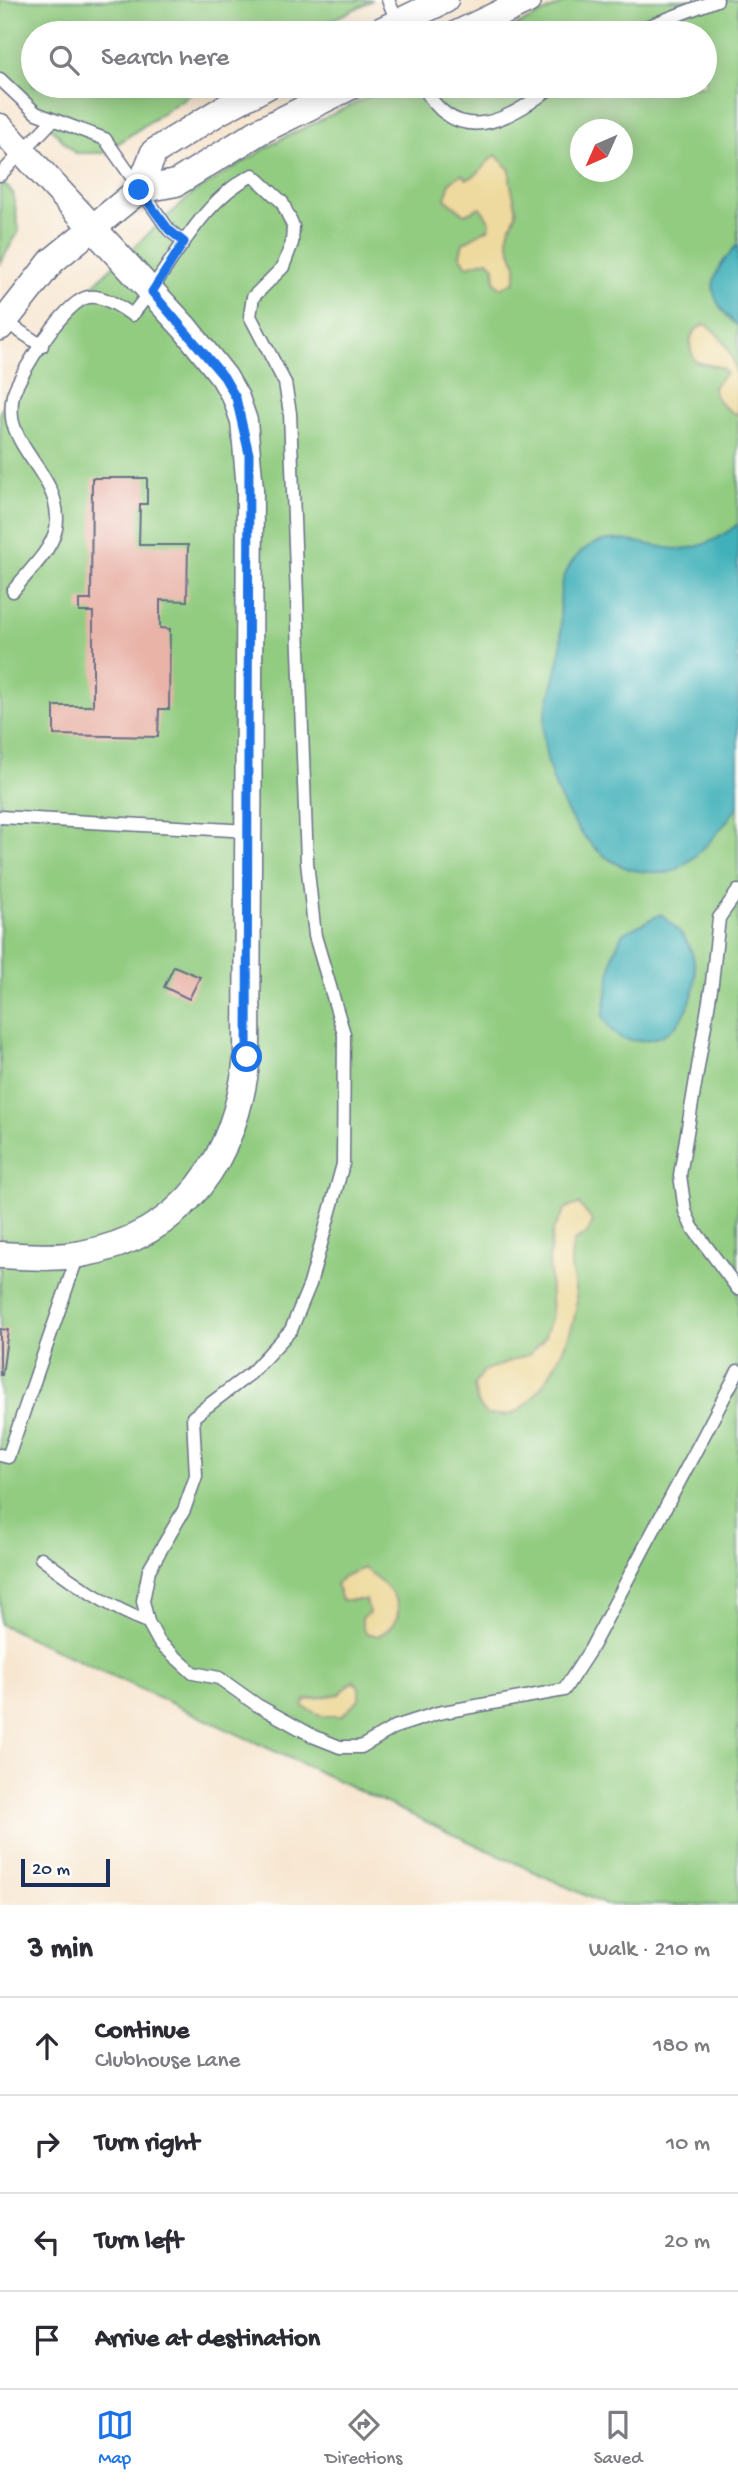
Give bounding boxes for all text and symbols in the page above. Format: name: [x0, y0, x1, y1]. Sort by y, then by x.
search box: [21, 21, 717, 98]
icon: search: [45, 41, 83, 79]
text: Search here: [101, 44, 229, 75]
north arrow: [570, 119, 633, 182]
route end: [123, 174, 154, 205]
route start: [231, 1041, 262, 1072]
scale bar: [21, 1856, 110, 1888]
text: 20 m: [32, 1859, 70, 1882]
text: 3 min: [28, 1933, 93, 1968]
text: Walk · 210 m: [589, 1937, 710, 1964]
text: Continue: [95, 2017, 189, 2048]
icon: ahead: [28, 2027, 66, 2065]
text: 180 m: [653, 2033, 710, 2060]
text: Clubhouse Lane: [95, 2048, 240, 2075]
icon: right: [28, 2125, 66, 2163]
text: Turn right: [95, 2129, 199, 2160]
text: 10 m: [666, 2131, 710, 2158]
icon: left: [28, 2223, 66, 2261]
text: Turn left: [95, 2227, 183, 2258]
text: 20 m: [664, 2229, 710, 2256]
icon: arrive: [28, 2321, 66, 2359]
text: Arrive at destination: [95, 2325, 320, 2356]
tab: Map: [96, 2406, 134, 2471]
tab: Directions: [325, 2406, 402, 2471]
tab: Saved: [594, 2406, 642, 2471]

